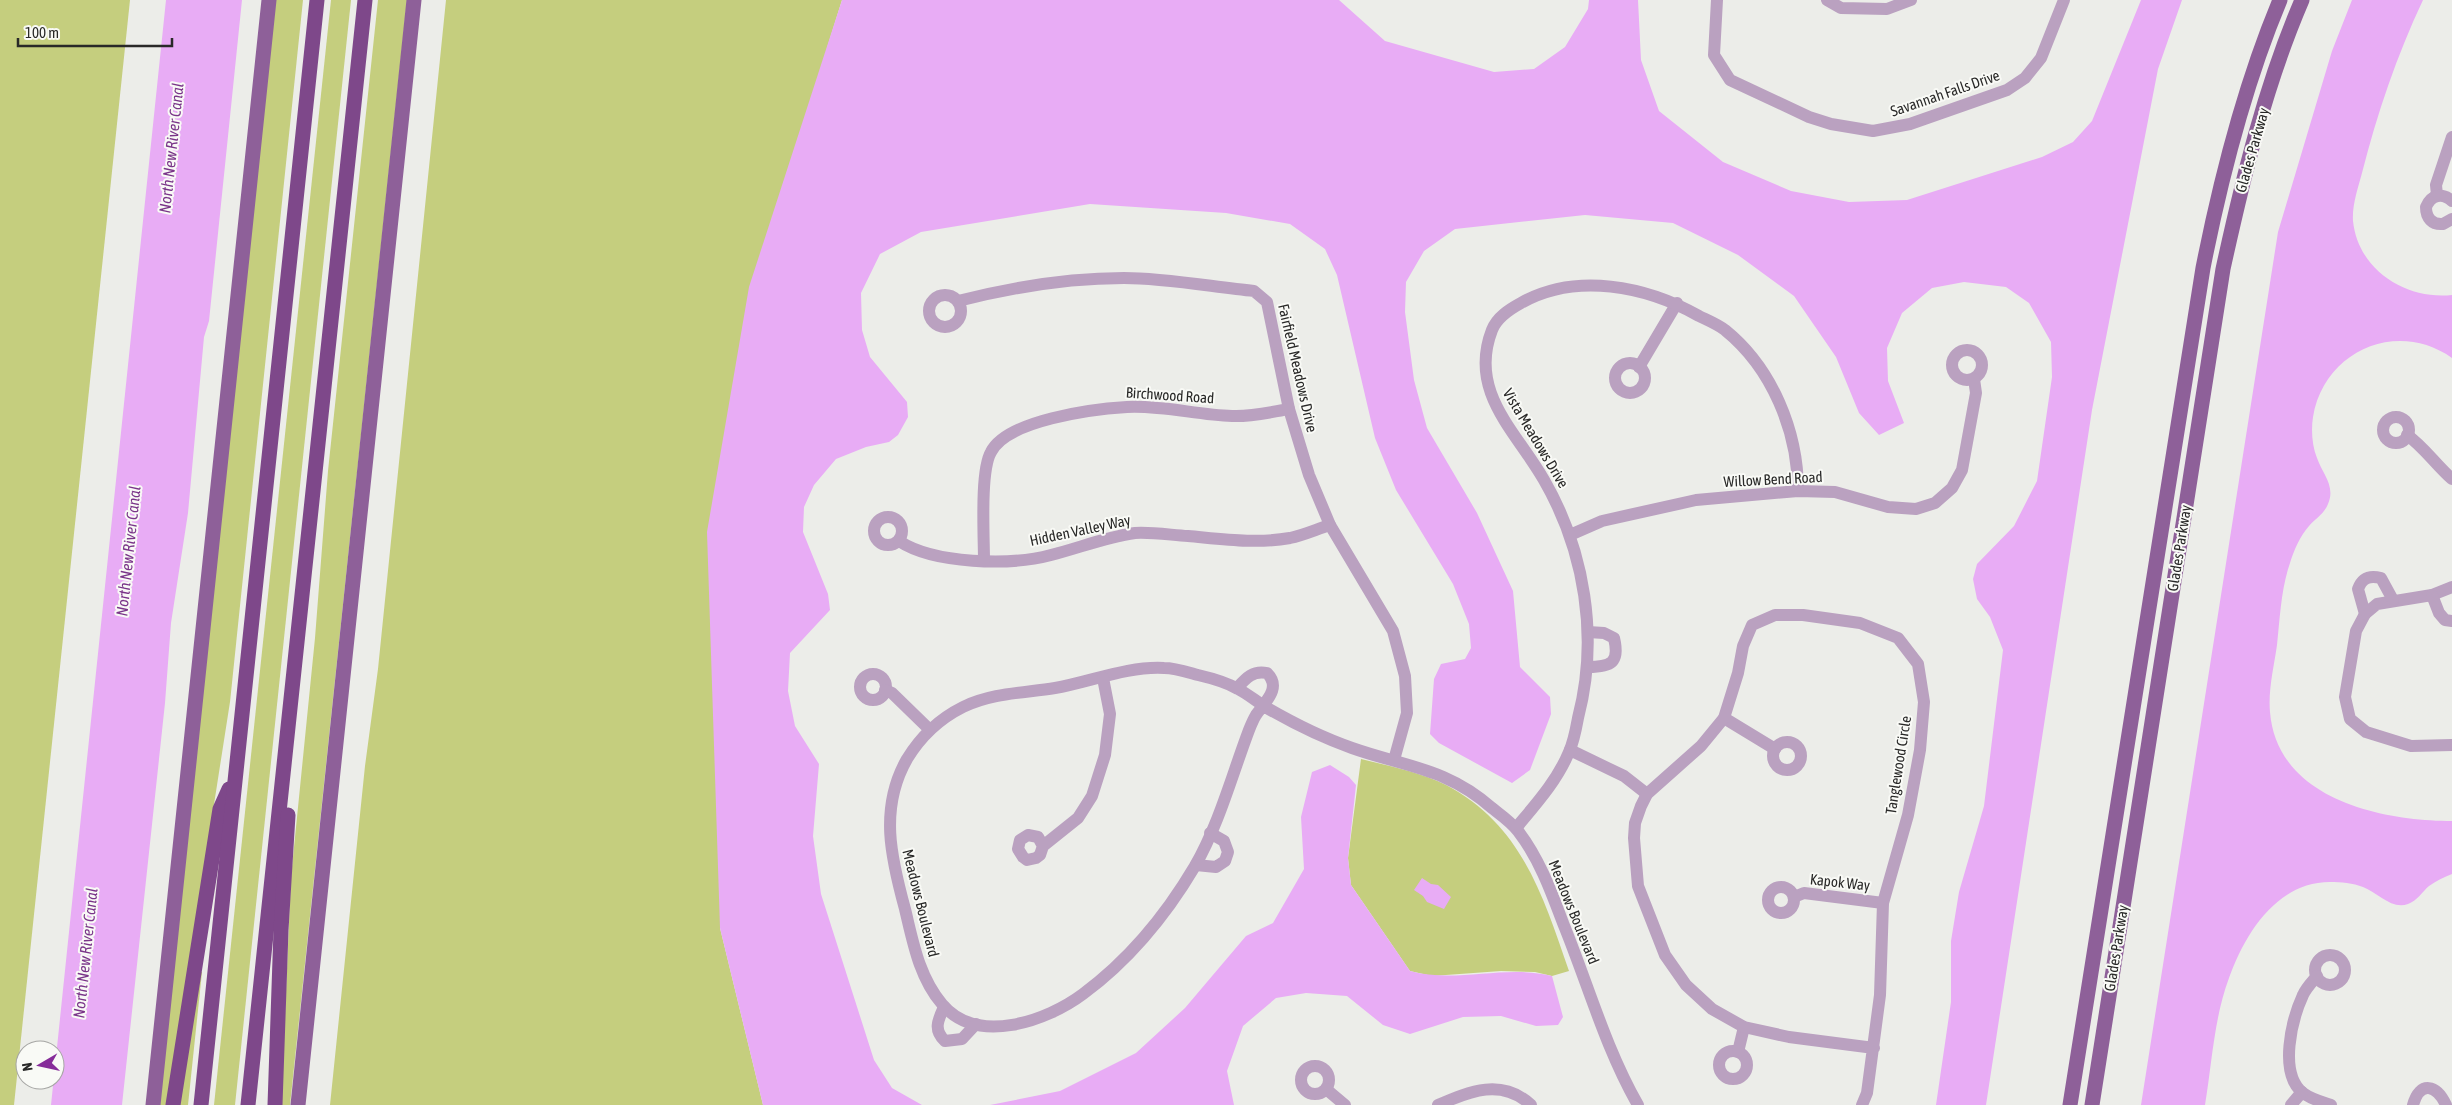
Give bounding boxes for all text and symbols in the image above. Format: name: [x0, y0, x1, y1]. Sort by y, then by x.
scale bar: [18, 15, 171, 47]
text: 100 m: [25, 24, 59, 41]
street label: Savannah Falls Drive: [1888, 66, 2002, 120]
water label: North New River Canal: [155, 82, 187, 214]
street label: Glades Parkway: [2232, 106, 2272, 194]
street label: Fairfield Meadows Drive: [1275, 302, 1321, 434]
street label: Birchwood Road: [1125, 383, 1215, 407]
street label: Vista Meadows Drive: [1500, 385, 1572, 491]
street label: Willow Bend Road: [1723, 468, 1823, 490]
water label: North New River Canal: [112, 485, 144, 617]
street label: Glades Parkway: [2164, 504, 2194, 592]
street label: Hidden Valley Way: [1028, 511, 1132, 549]
street label: Tanglewood Circle: [1882, 714, 1914, 816]
street label: Meadows Boulevard: [899, 847, 943, 959]
street label: Meadows Boulevard: [1545, 858, 1603, 966]
street label: Kapok Way: [1809, 870, 1871, 894]
water label: North New River Canal: [69, 887, 101, 1019]
street label: Glades Parkway: [2101, 904, 2131, 992]
north arrow: [15, 1040, 65, 1090]
text: N: [19, 1062, 36, 1072]

